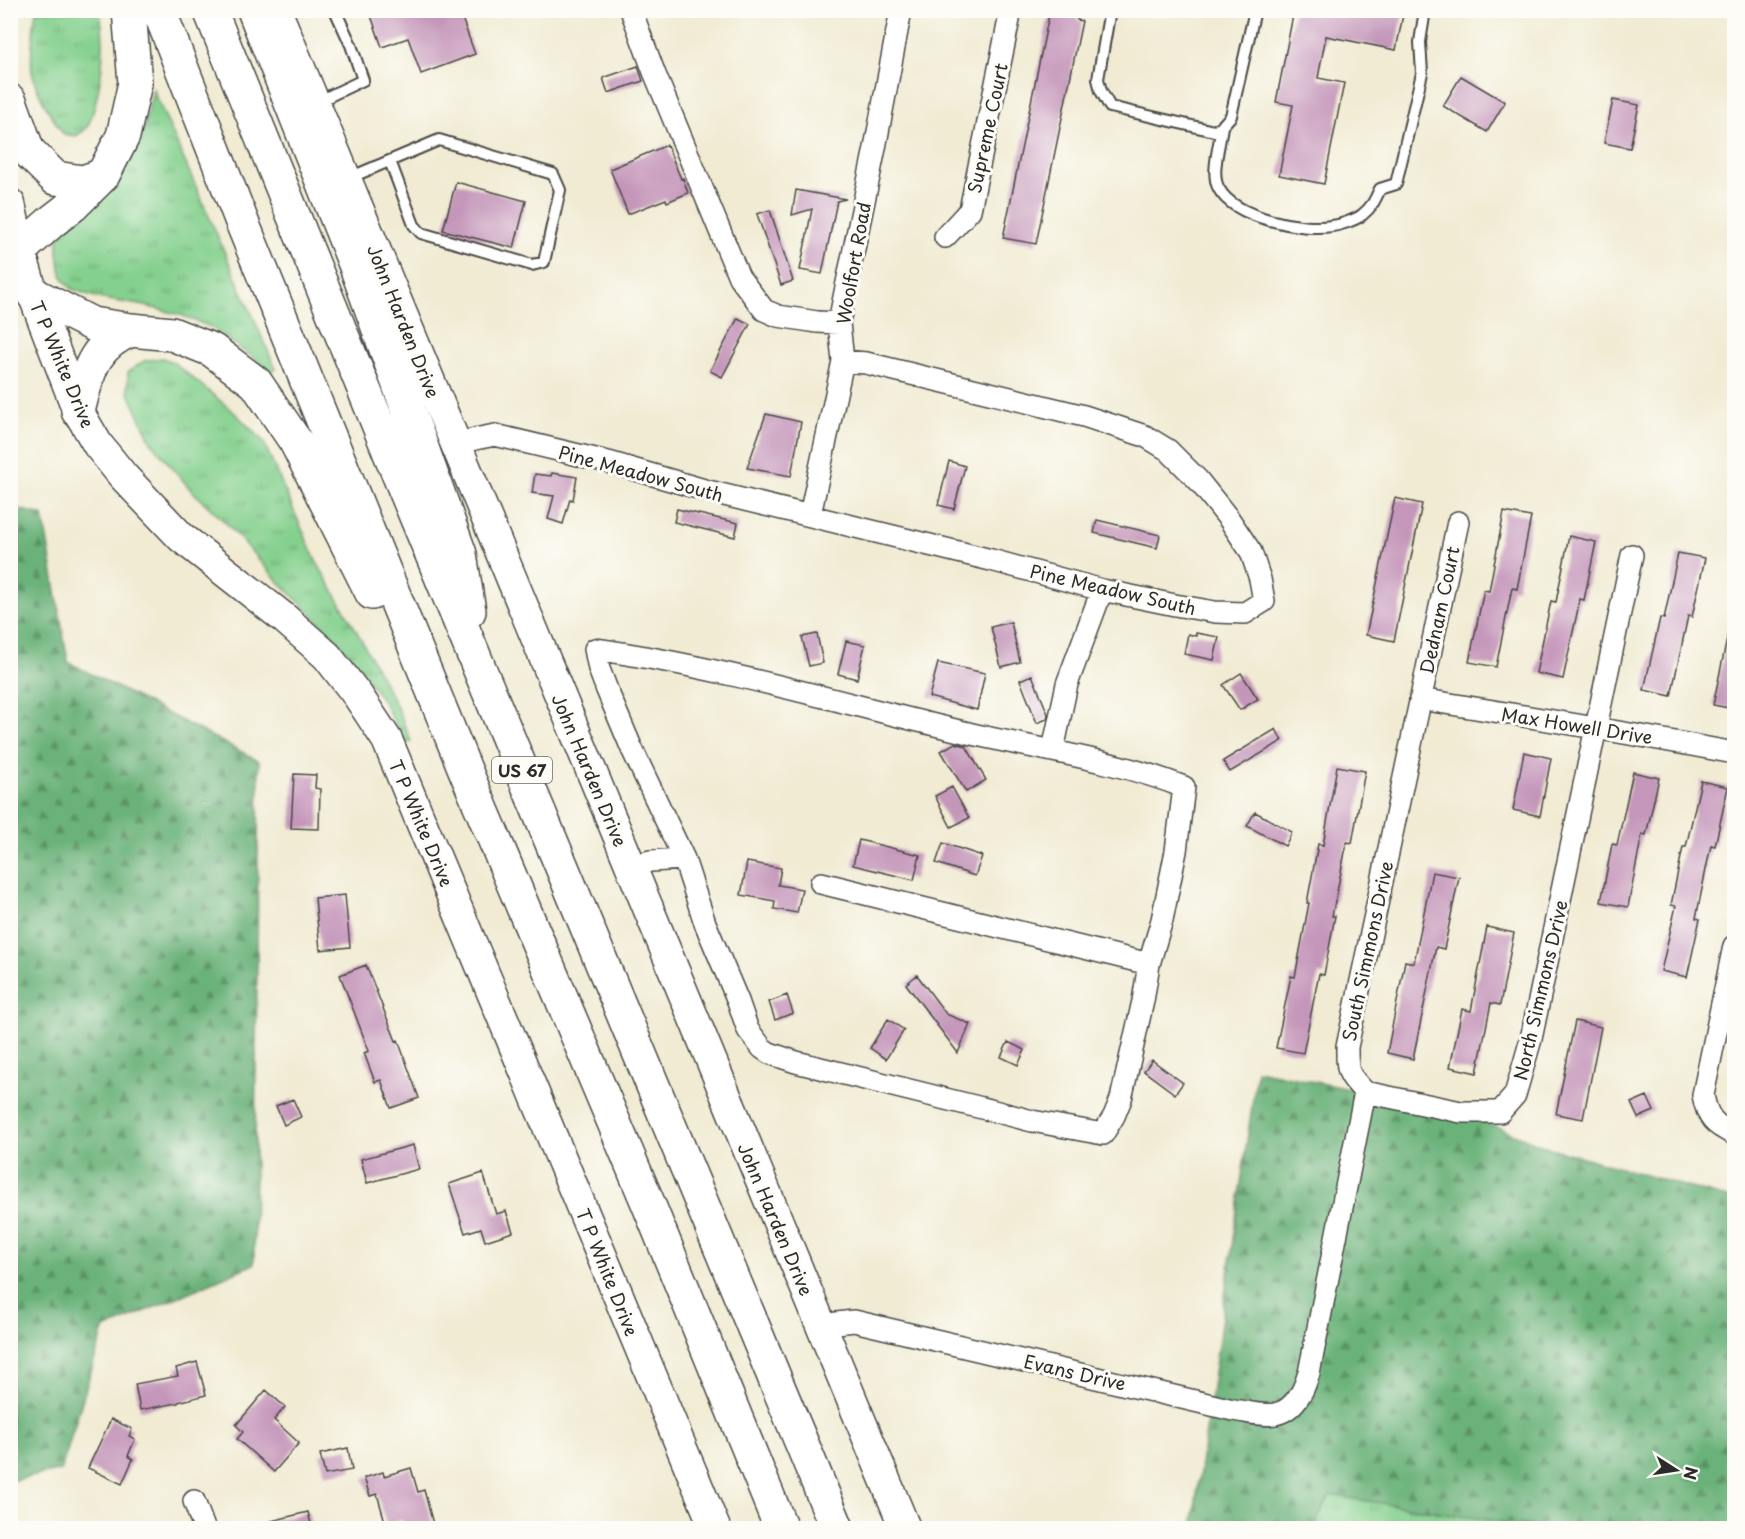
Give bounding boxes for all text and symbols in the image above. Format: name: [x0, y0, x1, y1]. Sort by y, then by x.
street label: Supreme Court: [960, 60, 1014, 196]
street label: Woolfort Road: [829, 200, 877, 326]
street label: John Harden Drive: [361, 240, 447, 402]
street label: T P White Drive: [24, 296, 102, 432]
street label: Pine Meadow South: [556, 438, 726, 508]
street label: Dednam Court: [1412, 544, 1466, 676]
street label: Pine Meadow South: [1027, 557, 1199, 621]
street label: John Harden Drive: [546, 689, 634, 851]
street label: Max Howell Drive: [1500, 700, 1654, 750]
street label: T P White Drive: [383, 755, 461, 891]
road number: US 67: [492, 757, 552, 783]
street label: South Simmons Drive: [1335, 859, 1399, 1043]
street label: North Simmons Drive: [1506, 897, 1574, 1083]
street label: John Harden Drive: [732, 1138, 820, 1300]
street label: T P White Drive: [570, 1204, 646, 1340]
street label: Evans Drive: [1021, 1347, 1129, 1397]
north arrow: [1646, 1440, 1706, 1500]
text: N: [1679, 1465, 1705, 1482]

